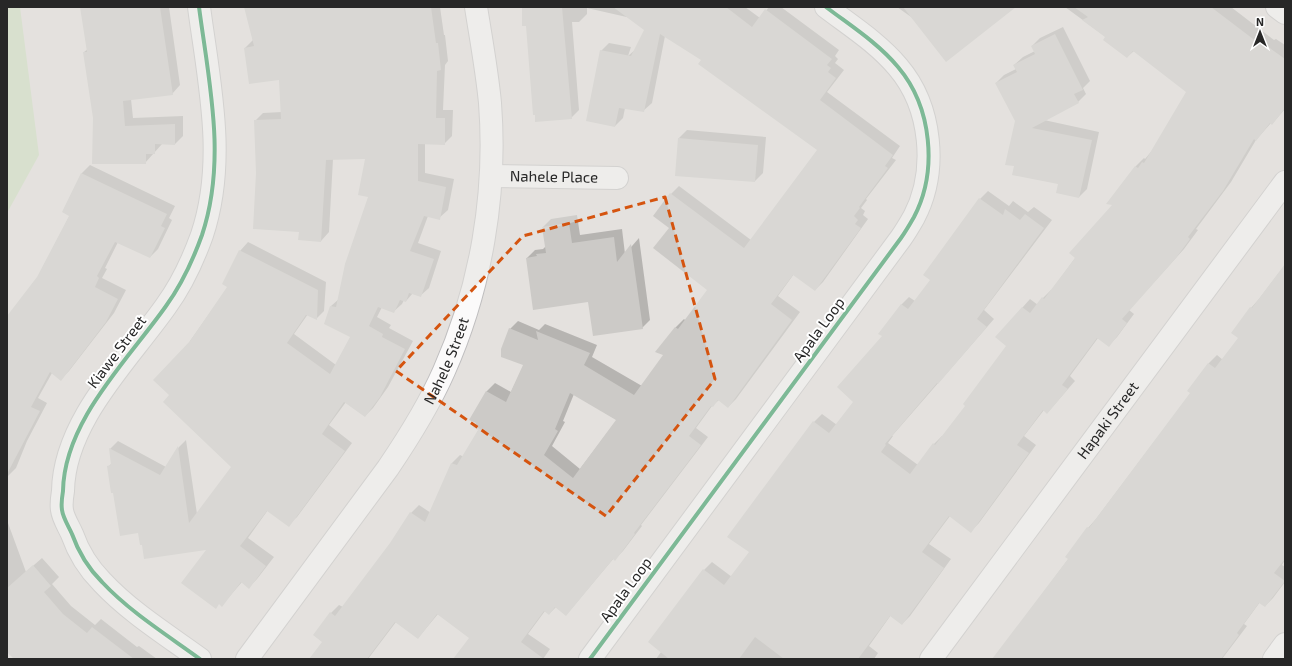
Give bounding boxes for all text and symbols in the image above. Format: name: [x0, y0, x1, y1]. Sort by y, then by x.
north arrow: [1240, 12, 1280, 52]
text: N: [1256, 15, 1264, 28]
street label: Nahele Place: [510, 166, 598, 186]
street label: Apala Loop: [789, 293, 848, 365]
street label: Kiawe Street: [83, 311, 150, 391]
street label: Nahele Street: [419, 314, 472, 407]
street label: Hapaki Street: [1073, 378, 1142, 462]
street label: Apala Loop: [596, 553, 655, 625]

